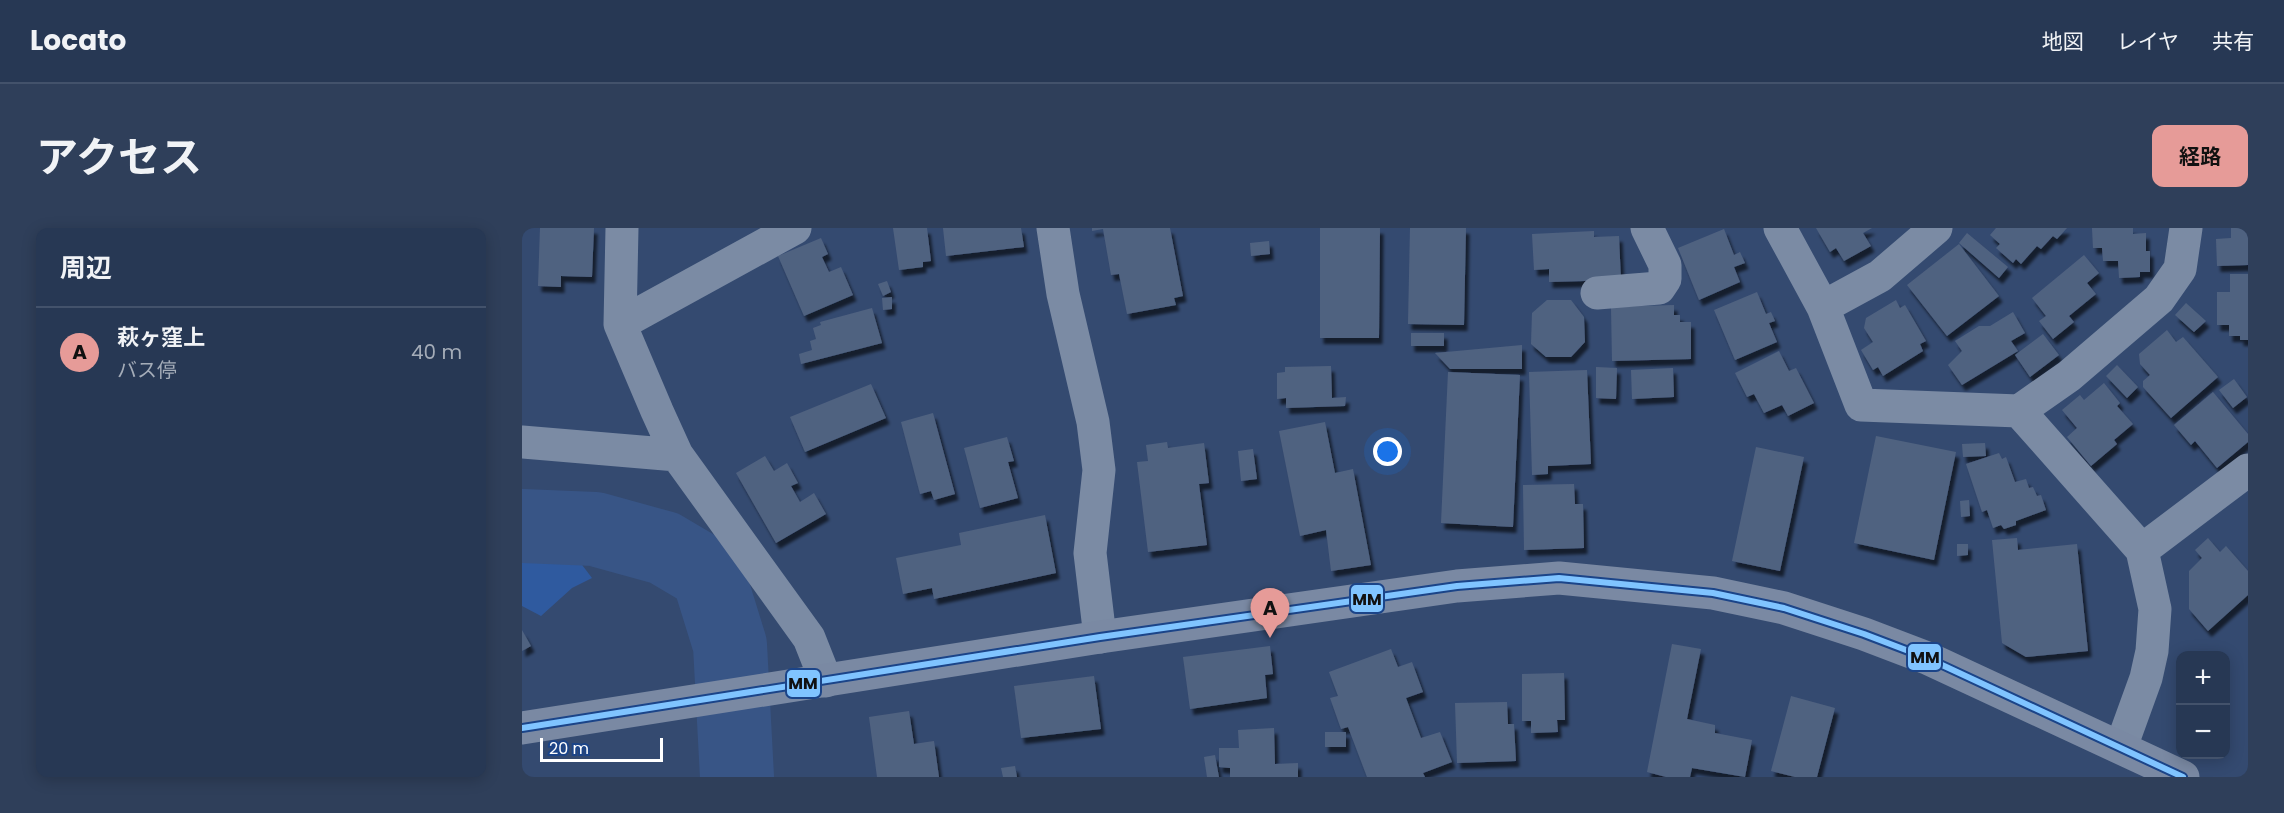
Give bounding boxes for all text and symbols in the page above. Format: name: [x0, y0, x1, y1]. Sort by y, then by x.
text: Locato: [30, 21, 126, 60]
text: 地図: [2042, 27, 2084, 56]
text: レイヤ: [2117, 27, 2179, 56]
text: 共有: [2212, 27, 2254, 56]
button: 経路: [2152, 125, 2248, 187]
text: アクセス: [36, 128, 202, 187]
text: 周辺: [60, 250, 112, 286]
text: 萩ヶ窪上: [117, 322, 205, 353]
text: A: [72, 338, 87, 366]
text: 40 m: [411, 338, 462, 366]
text: バス停: [117, 356, 177, 384]
your location: [1373, 437, 1402, 466]
line badge: MM: [1350, 584, 1384, 613]
pin: A: [1250, 588, 1290, 638]
text: MM: [1352, 588, 1382, 611]
line badge: MM: [1907, 643, 1942, 671]
text: MM: [1910, 646, 1940, 669]
map controls: [2176, 651, 2230, 759]
button: +: [2176, 651, 2230, 705]
line badge: MM: [786, 669, 821, 698]
text: MM: [788, 672, 818, 695]
button: −: [2176, 705, 2230, 759]
scale bar: [540, 735, 663, 762]
text: 20 m: [549, 737, 589, 760]

